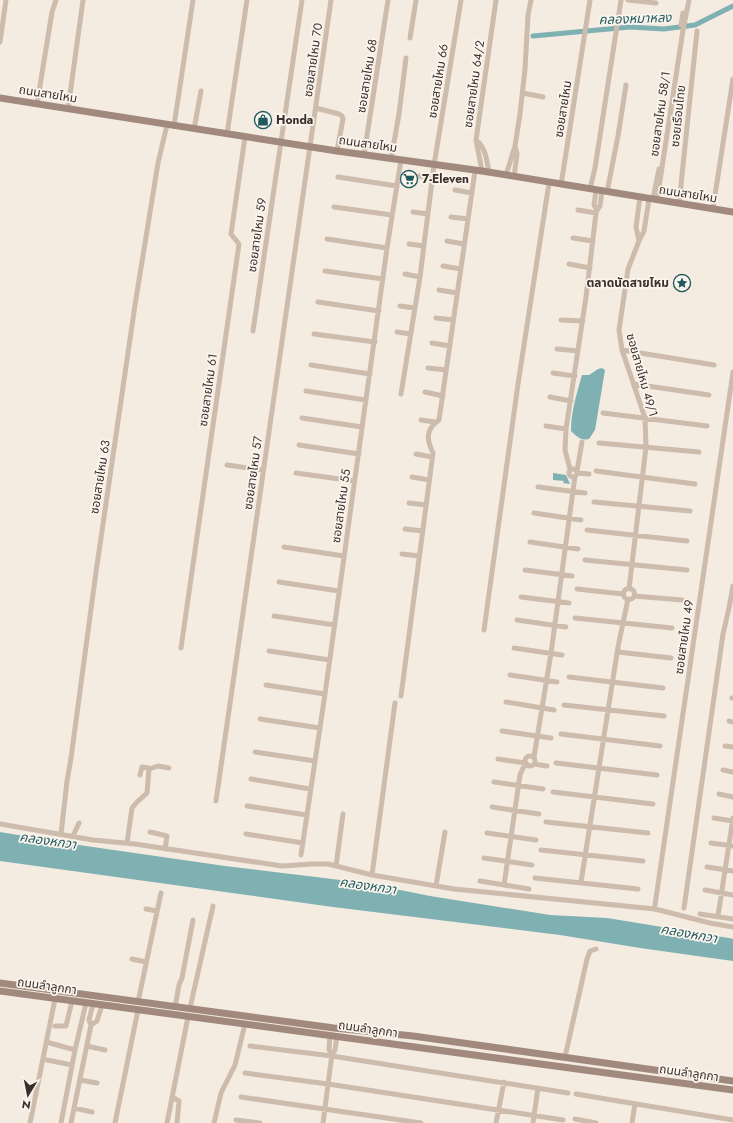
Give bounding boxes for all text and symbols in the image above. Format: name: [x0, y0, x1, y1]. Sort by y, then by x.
water label: คลองหมาหลง: [598, 8, 673, 29]
street label: ซอยสายไหม 70: [299, 22, 327, 98]
street label: ซอยสายไหม 68: [352, 38, 382, 114]
street label: ซอยสายไหม 64/2: [459, 39, 489, 129]
street label: ซอยสายไหม 66: [423, 42, 453, 119]
street label: ซอยสายไหม 58/1: [645, 70, 675, 158]
street label: ซอยสายไหม: [550, 79, 576, 139]
street label: ถนนสายไหม: [18, 81, 78, 107]
street label: ซอยเรือนไทย: [666, 84, 690, 148]
shop icon: Honda: [253, 110, 273, 130]
place label: Honda: [276, 111, 313, 129]
street label: ถนนสายไหม: [338, 131, 398, 157]
supermarket icon: 7-Eleven: [399, 169, 419, 189]
place label: 7-Eleven: [422, 170, 469, 188]
street label: ถนนสายไหม: [658, 181, 718, 207]
street label: ซอยสายไหม 59: [243, 197, 271, 273]
place icon: ตลาดนัดสายไหม: [672, 273, 692, 293]
place label: ตลาดนัดสายไหม: [586, 274, 669, 292]
street label: ซอยสายไหม 49/1: [622, 331, 662, 419]
street label: ซอยสายไหม 61: [194, 352, 222, 428]
street label: ซอยสายไหม 57: [239, 434, 267, 511]
street label: ซอยสายไหม 63: [85, 438, 115, 515]
street label: ซอยสายไหม 55: [327, 468, 355, 544]
street label: ซอยสายไหม 49: [670, 598, 698, 675]
water label: คลองหกวา: [18, 827, 78, 854]
water label: คลองหกวา: [338, 872, 398, 899]
water label: คลองหกวา: [659, 919, 719, 948]
street label: ถนนลำลูกกา: [16, 973, 78, 999]
street label: ถนนลำลูกกา: [337, 1016, 399, 1042]
street label: ถนนลำลูกกา: [658, 1060, 720, 1086]
north arrow: [8, 1075, 48, 1115]
text: N: [21, 1096, 32, 1113]

